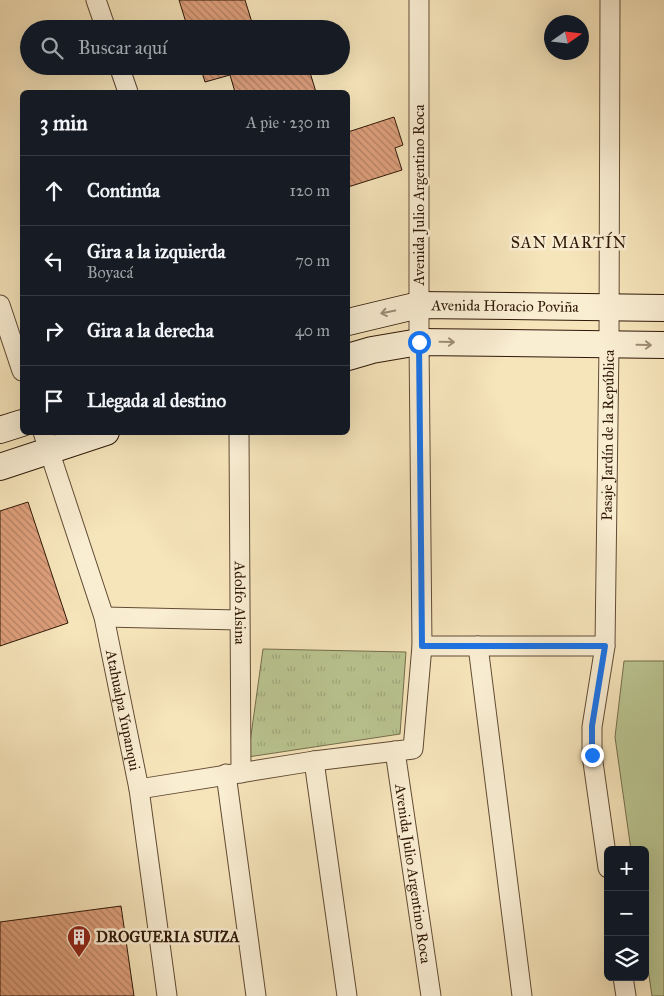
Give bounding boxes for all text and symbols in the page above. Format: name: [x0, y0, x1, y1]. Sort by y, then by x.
north arrow: [544, 15, 589, 60]
search box: [20, 20, 350, 75]
icon: search: [38, 34, 66, 62]
text: Buscar aquí: [78, 36, 167, 59]
street label: Avenida Julio Argentino Roca: [410, 104, 429, 287]
text: 3 min: [40, 110, 88, 136]
text: A pie · 230 m: [246, 113, 330, 132]
icon: ahead: [40, 177, 68, 205]
text: Continúa: [87, 179, 160, 202]
text: 120 m: [290, 181, 330, 200]
district label: SAN MARTÍN: [511, 231, 627, 252]
text: Gira a la izquierda: [87, 240, 226, 263]
icon: left: [40, 247, 68, 275]
text: 70 m: [295, 251, 330, 270]
text: Boyacá: [87, 263, 133, 282]
street label: Avenida Horacio Poviña: [430, 296, 579, 316]
one-way arrow: [381, 308, 397, 317]
icon: right: [40, 317, 68, 345]
text: Gira a la derecha: [87, 319, 214, 342]
text: 40 m: [295, 321, 330, 340]
route start: [408, 331, 431, 354]
one-way arrow: [438, 337, 455, 347]
one-way arrow: [636, 340, 652, 350]
street label: Pasaje Jardín de la República: [598, 349, 618, 521]
icon: arrive: [40, 387, 68, 415]
text: Llegada al destino: [87, 389, 226, 412]
street label: Adolfo Alsina: [231, 560, 249, 645]
street label: Atahualpa Yupanqui: [102, 647, 144, 772]
route end: [581, 744, 604, 767]
street label: Avenida Julio Argentino Roca: [391, 782, 435, 965]
map controls: [604, 846, 649, 981]
button: +: [604, 846, 649, 891]
button: −: [604, 891, 649, 936]
building icon: DROGUERIA SUIZA: [66, 924, 92, 958]
place label: DROGUERIA SUIZA: [96, 928, 240, 946]
button: layers: [604, 936, 649, 981]

